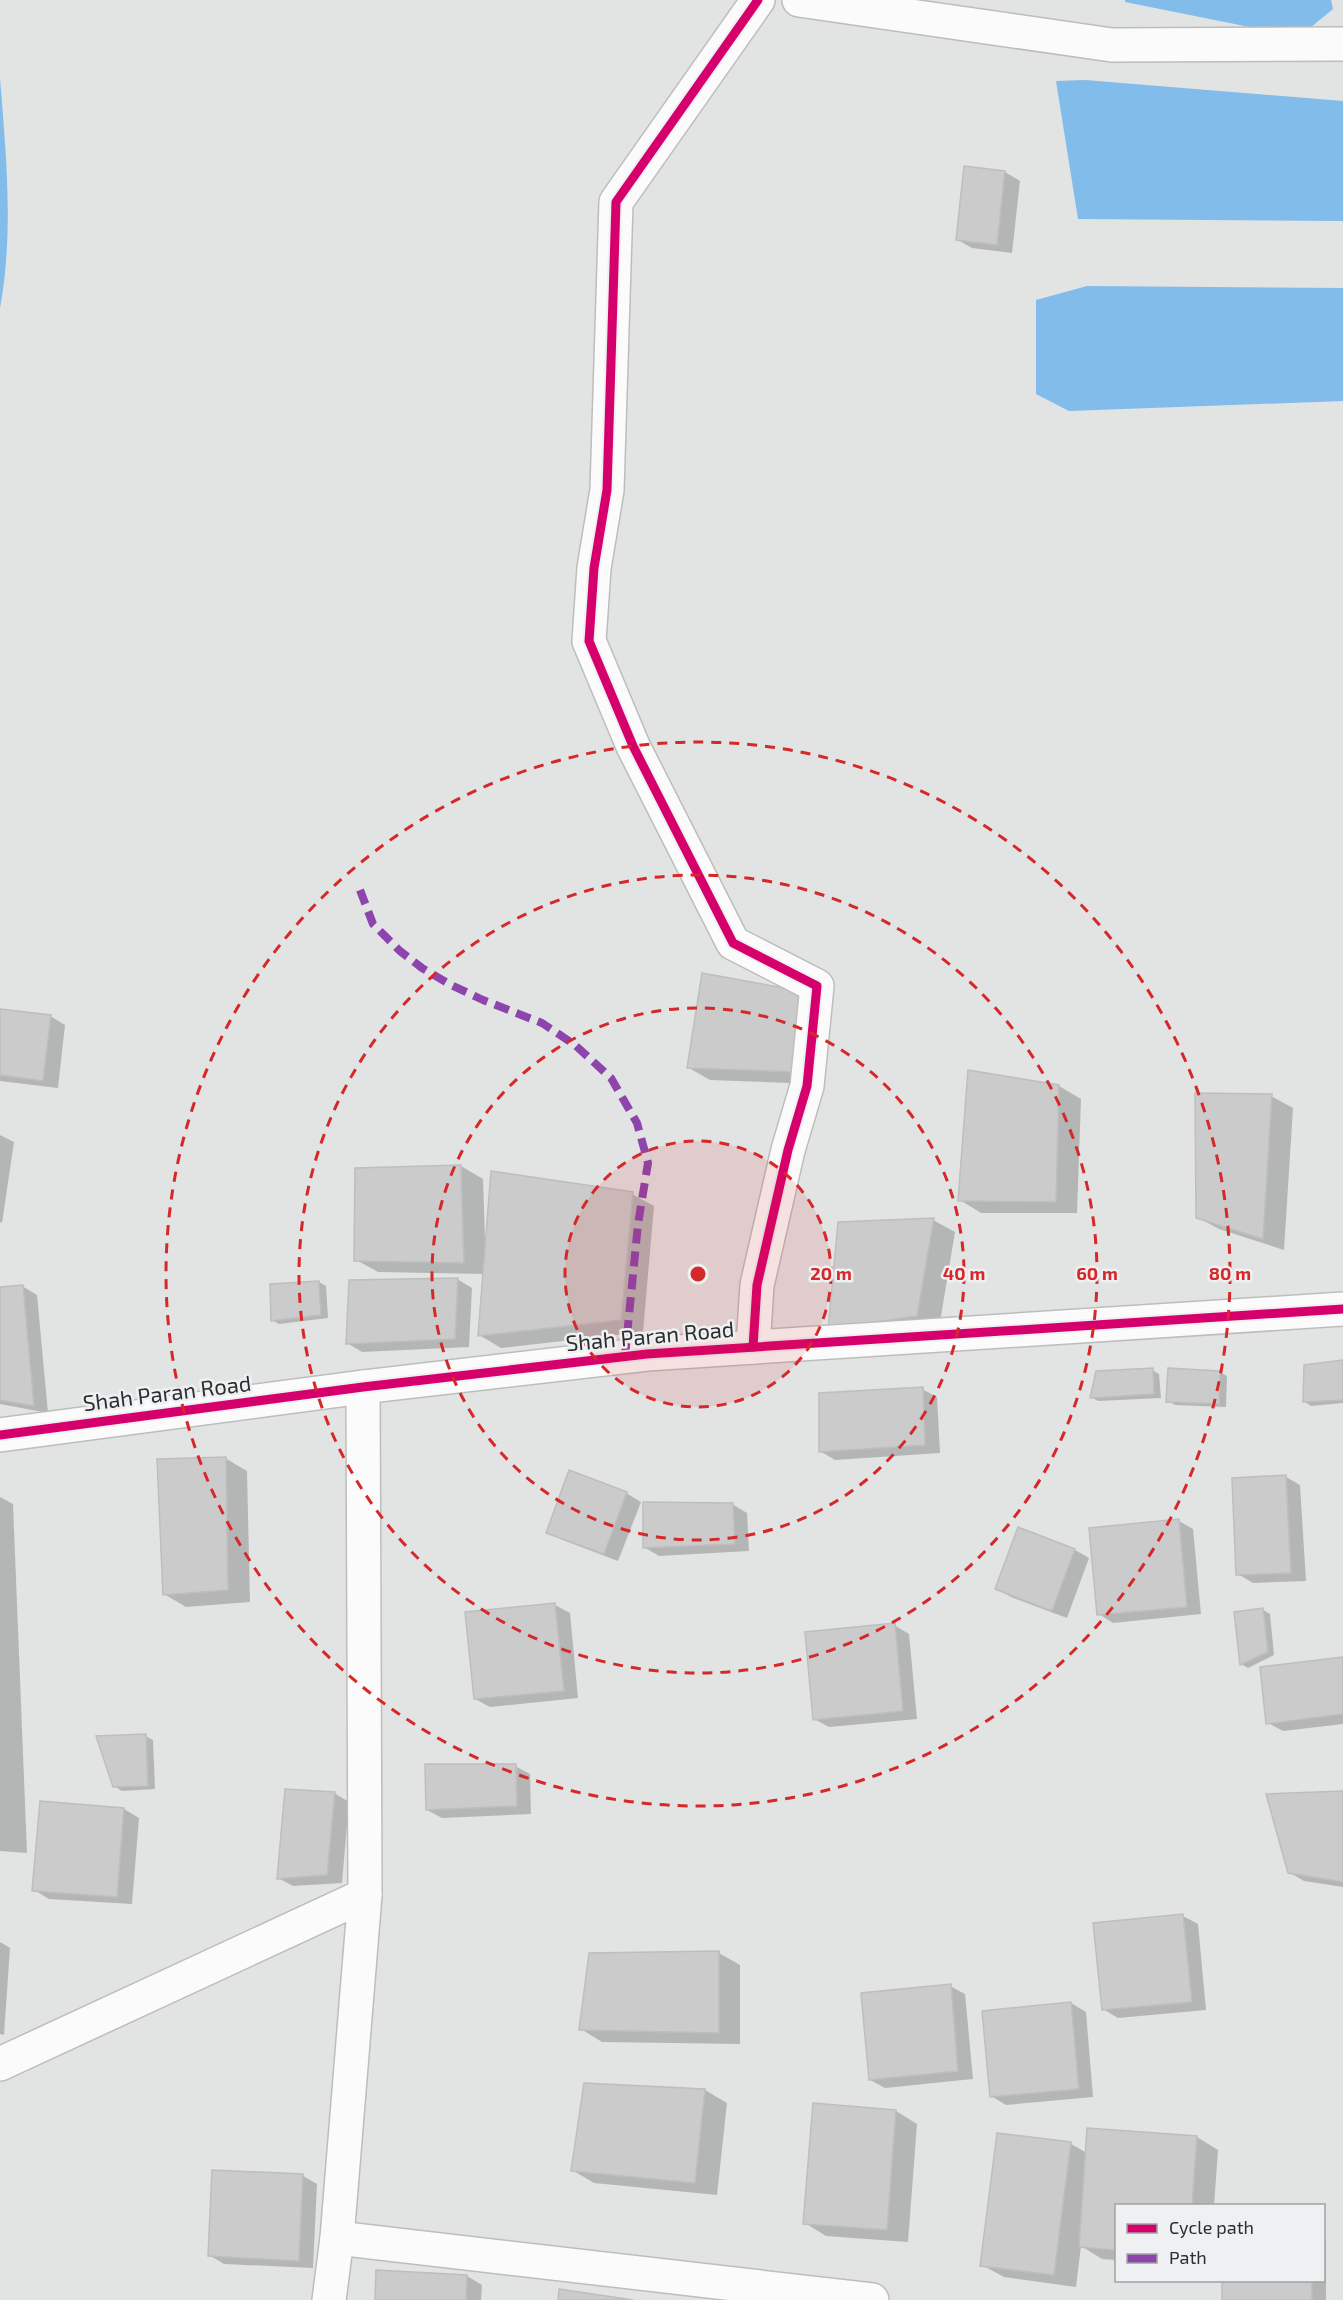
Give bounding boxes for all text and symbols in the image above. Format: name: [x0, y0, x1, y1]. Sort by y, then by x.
text: 20 m: [810, 1262, 852, 1284]
text: 40 m: [943, 1262, 985, 1284]
text: 60 m: [1076, 1262, 1118, 1284]
text: 80 m: [1209, 1262, 1251, 1284]
centre of rings: [688, 1264, 708, 1284]
street label: Shah Paran Road: [565, 1315, 735, 1355]
street label: Shah Paran Road: [81, 1369, 252, 1415]
legend: [1115, 2204, 1325, 2282]
text: Cycle path: [1169, 2216, 1254, 2238]
text: Path: [1169, 2246, 1207, 2268]

